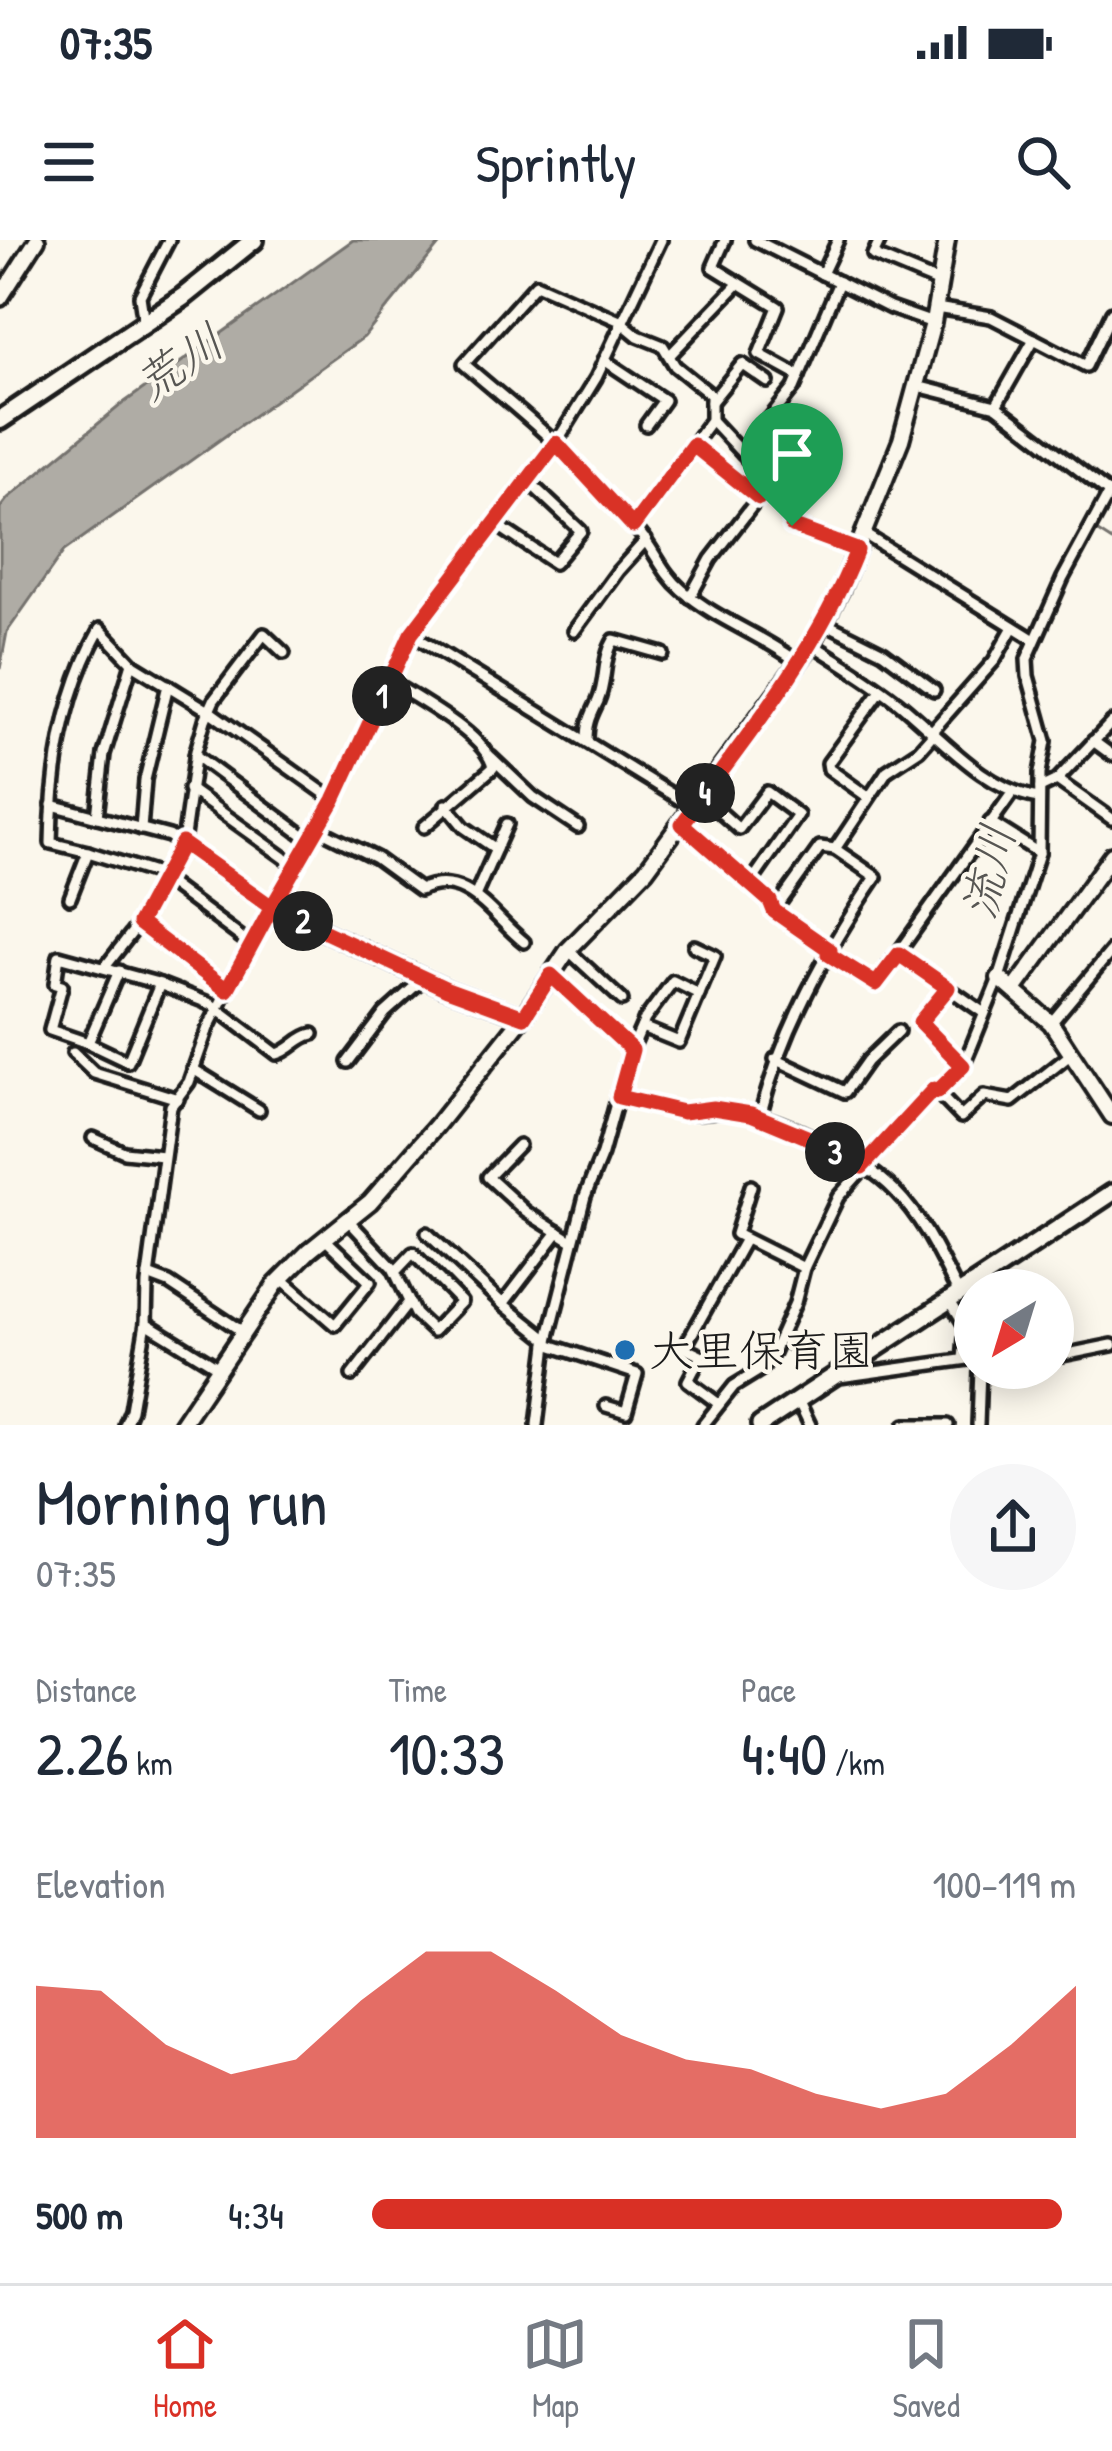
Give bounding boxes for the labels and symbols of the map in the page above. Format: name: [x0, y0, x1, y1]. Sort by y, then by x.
water label: 荒川: [121, 308, 237, 415]
pin: [741, 403, 843, 526]
pin: 1: [352, 666, 412, 726]
pin: 4: [675, 763, 735, 823]
water label: 流川: [945, 818, 1030, 926]
pin: 2: [273, 891, 333, 951]
pin: 3: [805, 1122, 865, 1182]
north arrow: [954, 1269, 1074, 1389]
place label: 大里保育園: [649, 1319, 874, 1380]
marker: 大里保育園: [612, 1337, 638, 1363]

